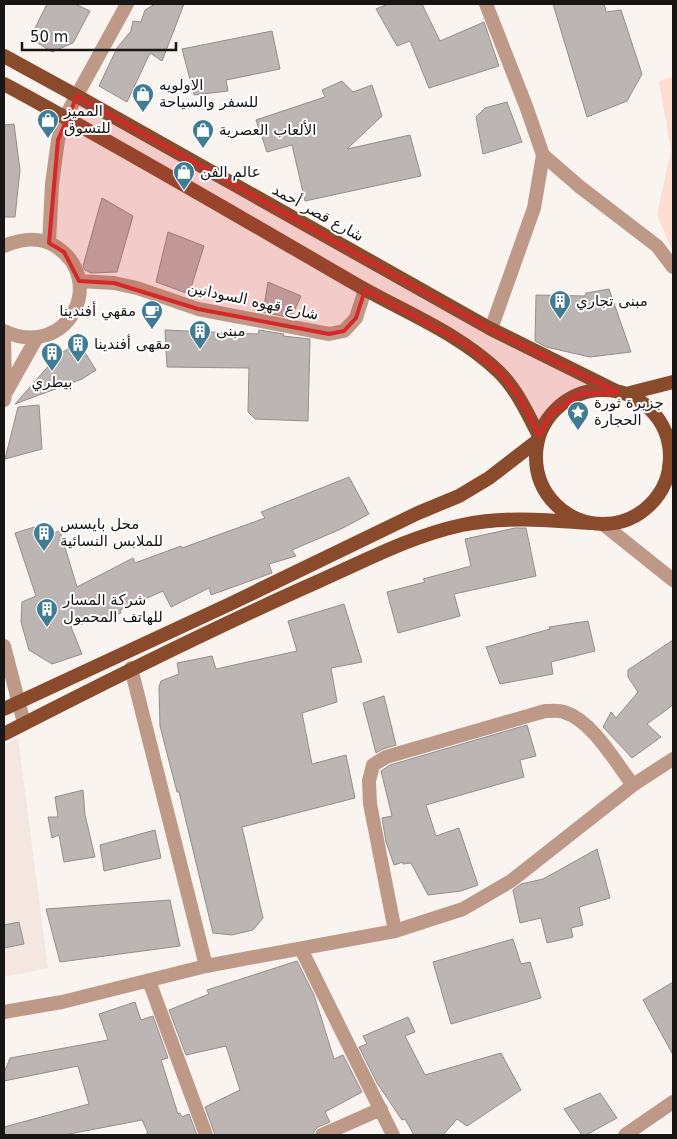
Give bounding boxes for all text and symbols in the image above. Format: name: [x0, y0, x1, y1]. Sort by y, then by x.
scale bar: [22, 20, 176, 52]
text: 50 m: [30, 28, 68, 46]
place label: الاولويه للسفر والسياحة: [159, 76, 258, 111]
shop icon: الاولويه للسفر والسياحة: [131, 82, 155, 113]
place label: المميز للتسوق: [63, 102, 111, 137]
shop icon: المميز للتسوق: [36, 108, 60, 139]
shop icon: الألعاب العصرية: [191, 118, 215, 149]
place label: الألعاب العصرية: [219, 120, 316, 139]
shop icon: عالم الفن: [172, 160, 196, 191]
place label: عالم الفن: [200, 163, 261, 181]
street label: شارع قصر أحمد: [269, 180, 367, 245]
street label: شارع قهوه السودانين: [186, 278, 320, 324]
building icon: مبنى تجاري: [548, 289, 572, 320]
place label: مبنى تجاري: [576, 292, 648, 311]
cafe icon: مقهي أفندينا: [140, 299, 164, 330]
place label: مقهي أفندينا: [59, 301, 136, 321]
building icon: مبنى: [188, 319, 212, 350]
place label: مبنى: [216, 322, 246, 340]
building icon: مقهى أفندينا: [66, 332, 90, 363]
place label: مقهى أفندينا: [94, 334, 171, 353]
building icon: بيطري: [40, 341, 64, 372]
place label: بيطري: [31, 373, 73, 392]
place label: جزيرة ثورة الحجارة: [594, 394, 664, 429]
place icon: جزيرة ثورة الحجارة: [566, 400, 590, 431]
place label: محل بايسس للملابس النسائية: [60, 515, 163, 550]
building icon: محل بايسس للملابس النسائية: [32, 521, 56, 552]
place label: شركة المسار للهاتف المحمول: [62, 591, 163, 626]
building icon: شركة المسار للهاتف المحمول: [35, 597, 59, 628]

